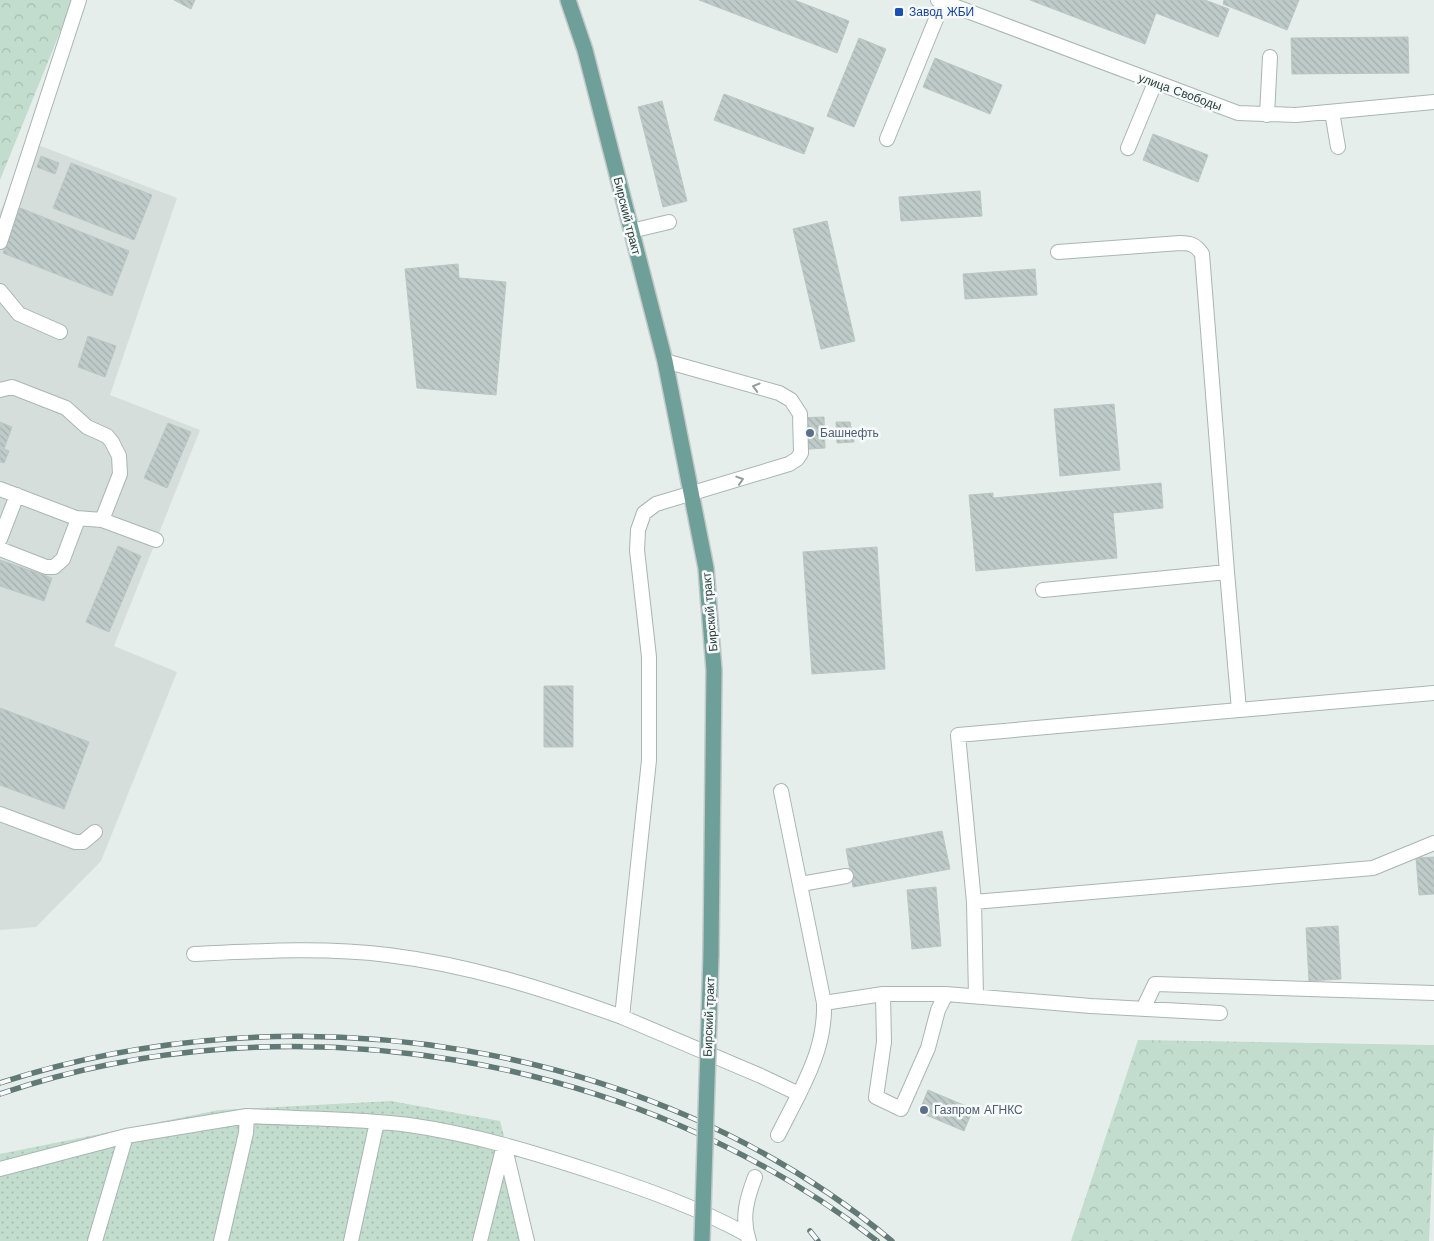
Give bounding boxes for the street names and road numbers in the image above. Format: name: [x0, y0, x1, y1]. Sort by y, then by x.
street label: улица Свободы: [1136, 70, 1224, 114]
street label: Бирский тракт: [611, 176, 644, 257]
street label: Бирский тракт: [700, 571, 720, 652]
street label: Бирский тракт: [701, 976, 717, 1057]

